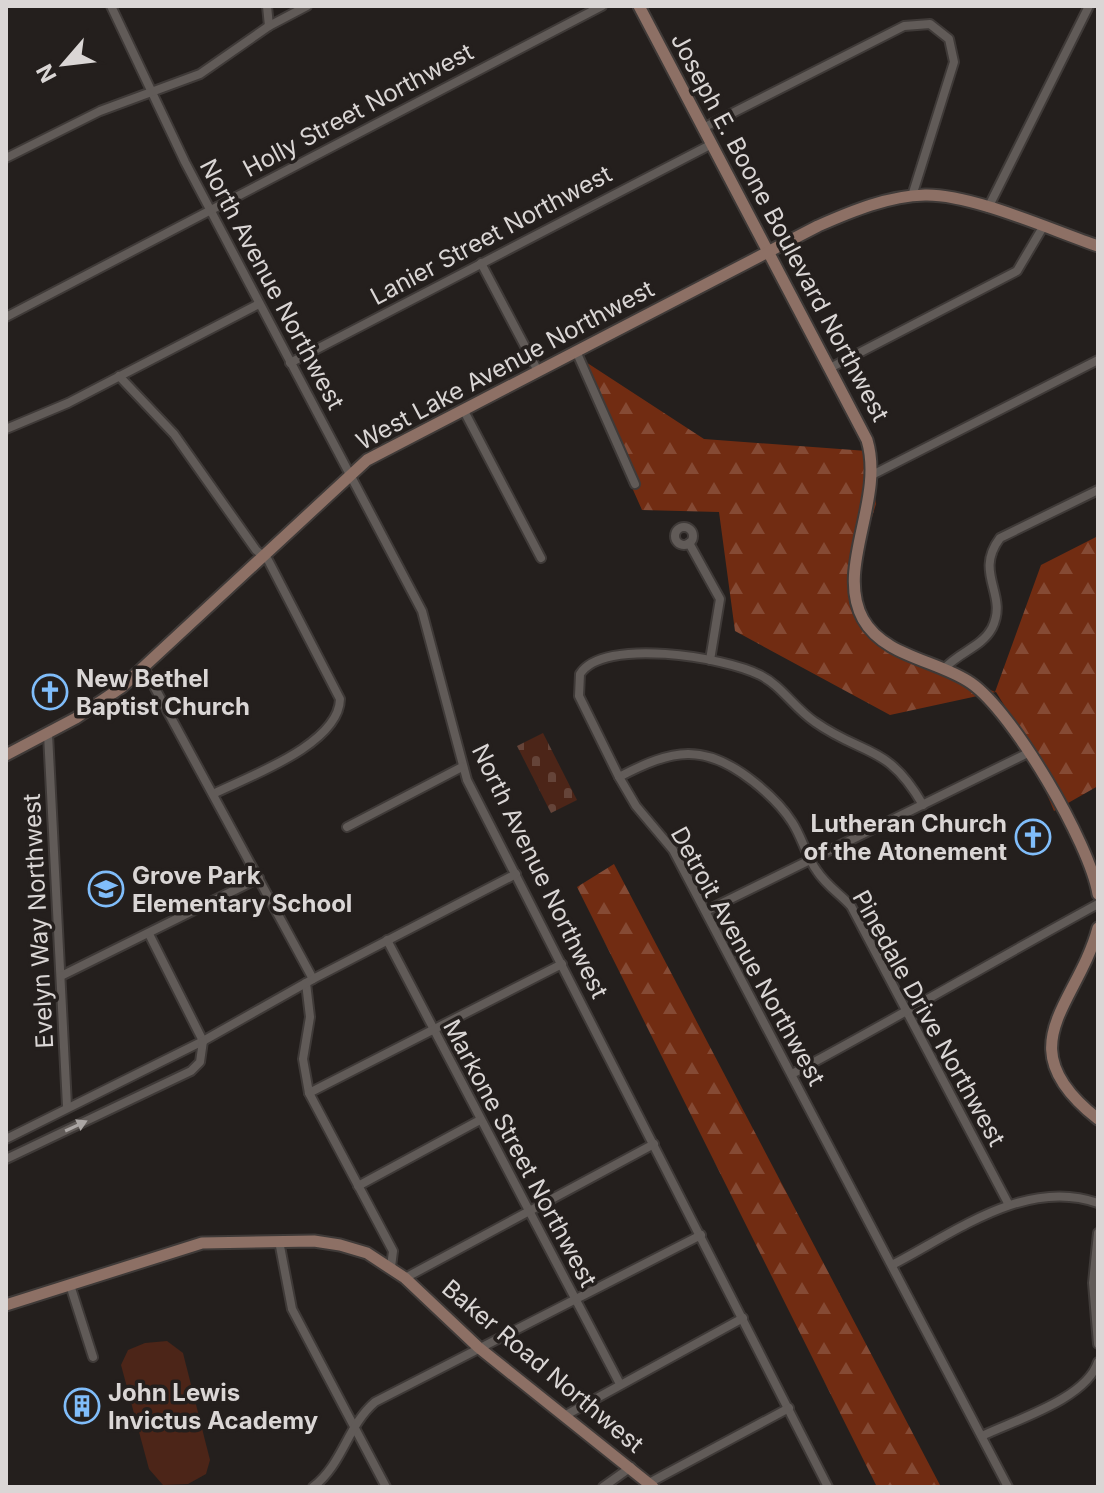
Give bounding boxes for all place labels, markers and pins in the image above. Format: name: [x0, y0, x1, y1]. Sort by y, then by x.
place label: New Bethel Baptist Church: [76, 664, 250, 721]
church icon: New Bethel Baptist Church: [31, 673, 69, 711]
place label: Lutheran Church of the Atonement: [804, 809, 1007, 866]
church icon: Lutheran Church of the Atonement: [1014, 818, 1052, 856]
place label: Grove Park Elementary School: [132, 861, 352, 918]
school or university icon: Grove Park Elementary School: [87, 870, 125, 908]
place label: John Lewis Invictus Academy: [108, 1378, 319, 1435]
building icon: John Lewis Invictus Academy: [63, 1387, 101, 1425]

